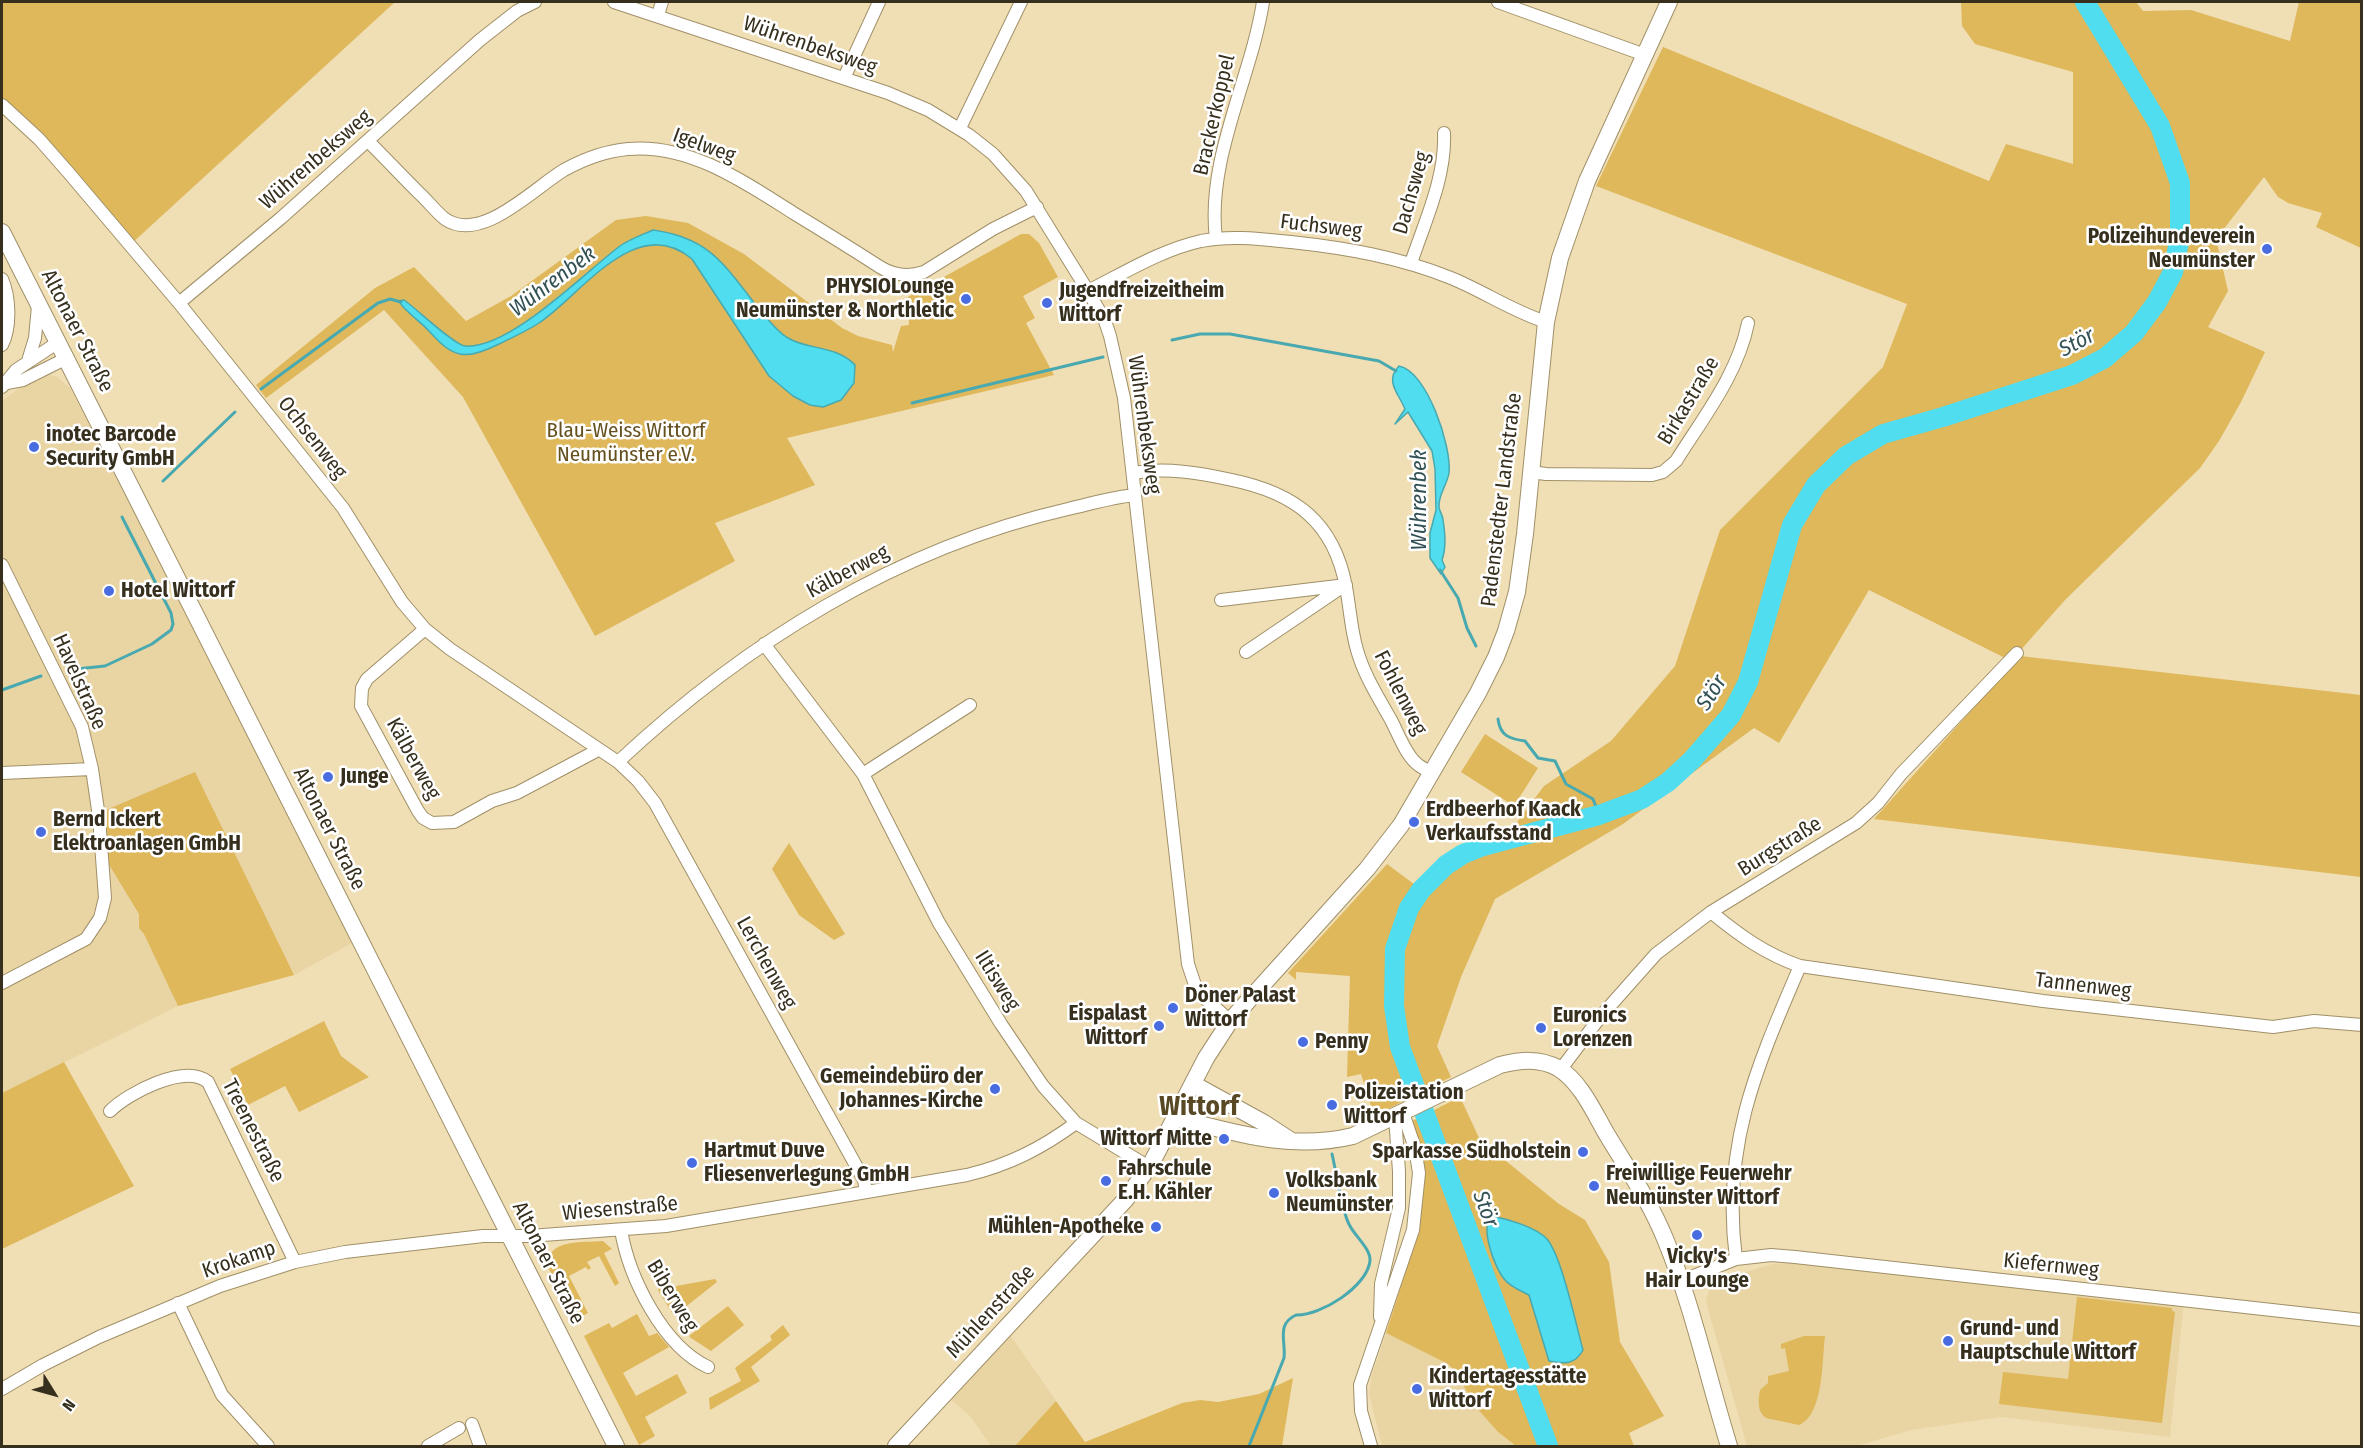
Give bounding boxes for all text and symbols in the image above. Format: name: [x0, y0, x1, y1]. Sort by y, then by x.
street label: Wührenbeksweg: [740, 11, 880, 81]
street label: Brackerkoppel: [1189, 52, 1241, 178]
street label: Wührenbeksweg: [255, 105, 377, 215]
street label: Igelweg: [669, 123, 739, 169]
street label: Dachsweg: [1388, 149, 1436, 237]
street label: Fuchsweg: [1279, 209, 1363, 245]
place label: Polizeihundeverein Neumünster: [2088, 224, 2255, 274]
water label: Wührenbek: [505, 241, 601, 323]
marker: Polizeihundeverein Neumünster: [2260, 242, 2274, 256]
street label: Altonaer Straße: [35, 266, 119, 396]
place label: PHYSIOLounge Neumünster & Northletic: [736, 274, 954, 324]
place label: Jugendfreizeitheim Wittorf: [1059, 278, 1224, 328]
marker: PHYSIOLounge Neumünster & Northletic: [959, 292, 973, 306]
marker: Jugendfreizeitheim Wittorf: [1040, 296, 1054, 310]
water label: Stör: [2055, 323, 2099, 363]
street label: Birkastraße: [1653, 352, 1725, 450]
street label: Wührenbeksweg: [1122, 354, 1166, 496]
street label: Ochsenweg: [272, 392, 352, 484]
street label: Padenstedter Landstraße: [1476, 392, 1528, 608]
park label: Blau-Weiss Wittorf Neumünster e.V.: [546, 418, 706, 468]
place label: inotec Barcode Security GmbH: [46, 422, 176, 472]
marker: inotec Barcode Security GmbH: [27, 440, 41, 454]
water label: Wührenbek: [1407, 450, 1433, 550]
street label: Kälberweg: [803, 540, 893, 604]
place label: Hotel Wittorf: [121, 578, 234, 604]
marker: Hotel Wittorf: [102, 584, 116, 598]
street label: Havelstraße: [47, 630, 111, 734]
street label: Fohlenweg: [1368, 647, 1432, 739]
water label: Stör: [1691, 670, 1733, 716]
street label: Kälberweg: [380, 714, 446, 804]
street label: Altonaer Straße: [287, 764, 371, 894]
place label: Junge: [340, 764, 389, 790]
marker: Junge: [321, 770, 335, 784]
place label: Erdbeerhof Kaack Verkaufsstand: [1426, 797, 1581, 847]
place label: Bernd Ickert Elektroanlagen GmbH: [53, 807, 241, 857]
street label: Burgstraße: [1734, 812, 1826, 882]
marker: Erdbeerhof Kaack Verkaufsstand: [1407, 815, 1421, 829]
marker: Bernd Ickert Elektroanlagen GmbH: [34, 825, 48, 839]
street label: Lerchenweg: [730, 913, 802, 1013]
street label: Iltisweg: [969, 946, 1025, 1016]
street label: Tannenweg: [2034, 968, 2132, 1004]
place label: Döner Palast Wittorf: [1185, 983, 1296, 1033]
place label: Eispalast Wittorf: [1068, 1001, 1147, 1051]
marker: Döner Palast Wittorf: [1166, 1001, 1180, 1015]
place label: Euronics Lorenzen: [1553, 1003, 1633, 1053]
marker: Eispalast Wittorf: [1152, 1019, 1166, 1033]
marker: Euronics Lorenzen: [1534, 1021, 1548, 1035]
place label: Penny: [1315, 1029, 1368, 1055]
marker: Penny: [1296, 1035, 1310, 1049]
place label: Gemeindebüro der Johannes-Kirche: [820, 1064, 983, 1114]
street label: Treenestraße: [216, 1075, 290, 1187]
place label: Polizeistation Wittorf: [1344, 1080, 1464, 1130]
marker: Gemeindebüro der Johannes-Kirche: [988, 1082, 1002, 1096]
district label: Wittorf: [1159, 1091, 1239, 1123]
marker: Polizeistation Wittorf: [1325, 1098, 1339, 1112]
place label: Wittorf Mitte: [1100, 1126, 1212, 1152]
marker: Wittorf Mitte: [1217, 1132, 1231, 1146]
place label: Hartmut Duve Fliesenverlegung GmbH: [704, 1138, 909, 1188]
place label: Sparkasse Südholstein: [1372, 1139, 1571, 1165]
marker: Sparkasse Südholstein: [1576, 1145, 1590, 1159]
marker: Hartmut Duve Fliesenverlegung GmbH: [685, 1156, 699, 1170]
place label: Fahrschule E.H. Kähler: [1118, 1156, 1212, 1206]
place label: Freiwillige Feuerwehr Neumünster Wittorf: [1606, 1161, 1792, 1211]
place label: Volksbank Neumünster: [1286, 1168, 1393, 1218]
marker: Fahrschule E.H. Kähler: [1099, 1174, 1113, 1188]
marker: Freiwillige Feuerwehr Neumünster Wittorf: [1587, 1179, 1601, 1193]
marker: Volksbank Neumünster: [1267, 1186, 1281, 1200]
water label: Stör: [1466, 1187, 1504, 1231]
street label: Wiesenstraße: [561, 1191, 679, 1227]
street label: Altonaer Straße: [506, 1198, 590, 1328]
place label: Mühlen-Apotheke: [988, 1214, 1144, 1240]
marker: Mühlen-Apotheke: [1149, 1220, 1163, 1234]
marker: Vicky's Hair Lounge: [1690, 1228, 1704, 1242]
street label: Krokamp: [199, 1236, 279, 1284]
place label: Vicky's Hair Lounge: [1645, 1244, 1749, 1294]
street label: Kiefernweg: [2002, 1248, 2100, 1284]
street label: Biberweg: [641, 1255, 703, 1337]
street label: Mühlenstraße: [941, 1260, 1041, 1364]
place label: Grund- und Hauptschule Wittorf: [1960, 1316, 2136, 1366]
marker: Grund- und Hauptschule Wittorf: [1941, 1334, 1955, 1348]
north arrow: [24, 1364, 84, 1424]
place label: Kindertagesstätte Wittorf: [1429, 1364, 1586, 1414]
marker: Kindertagesstätte Wittorf: [1410, 1382, 1424, 1396]
text: N: [58, 1396, 79, 1415]

